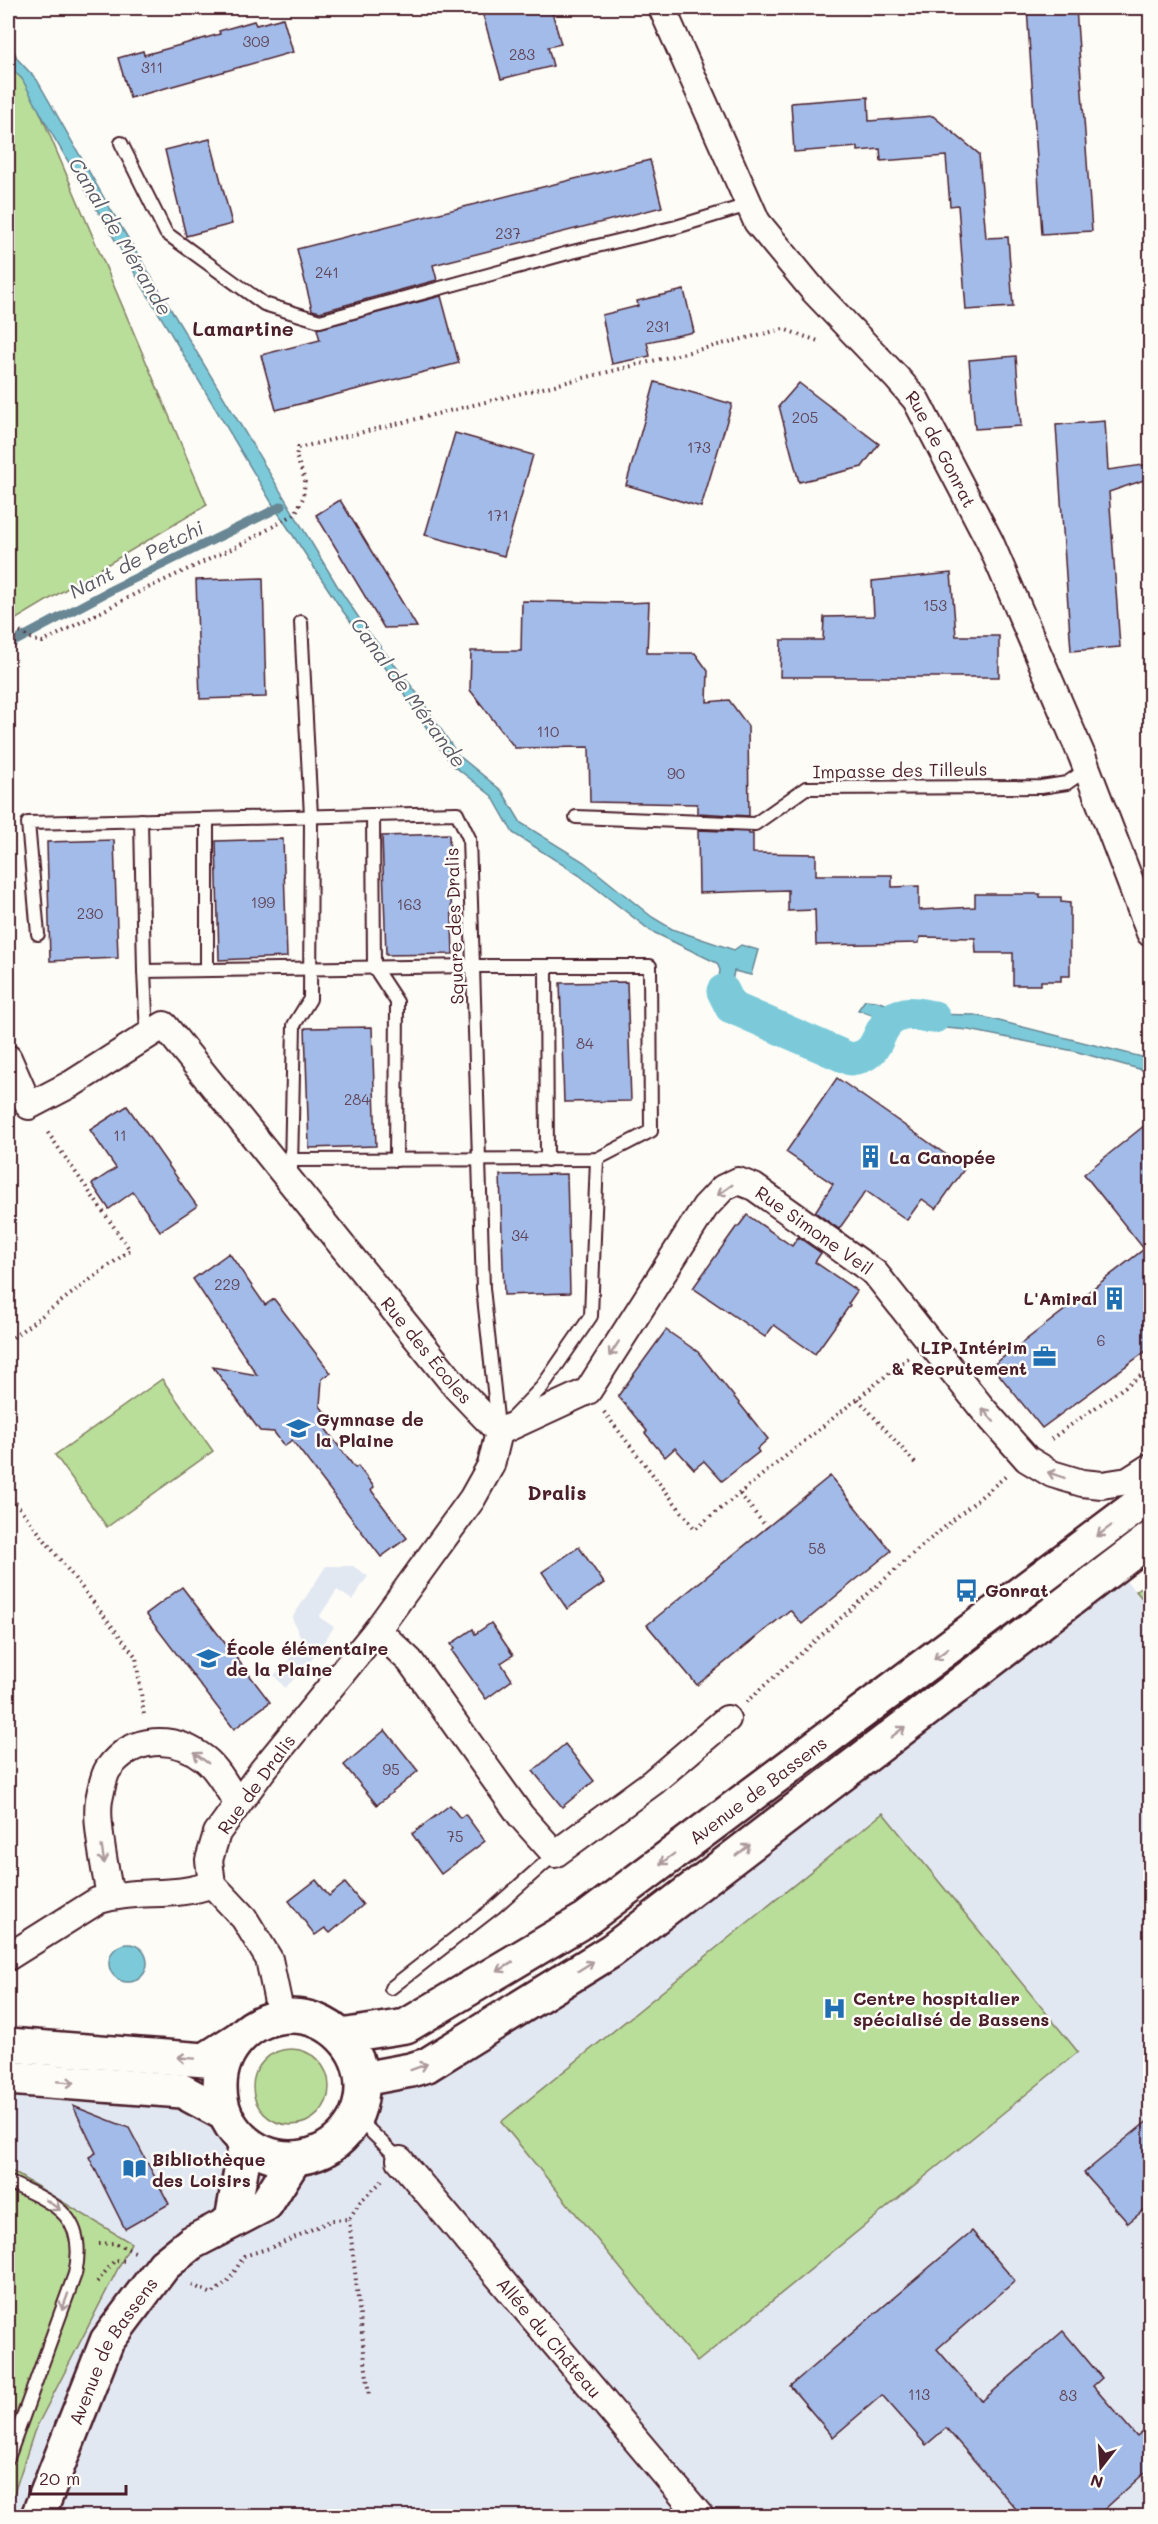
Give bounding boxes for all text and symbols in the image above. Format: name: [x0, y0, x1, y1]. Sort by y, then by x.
house number: 309: [243, 31, 270, 51]
house number: 283: [509, 44, 535, 64]
house number: 311: [141, 57, 163, 77]
water label: Canal de Mérande: [63, 152, 179, 320]
house number: 237: [495, 223, 521, 243]
house number: 241: [315, 262, 339, 282]
district label: Lamartine: [192, 315, 294, 341]
house number: 231: [646, 316, 670, 336]
street label: Rue de Gonrat: [901, 385, 982, 512]
house number: 205: [792, 407, 818, 427]
house number: 173: [687, 437, 711, 457]
house number: 171: [487, 505, 509, 525]
water label: Nant de Petchi: [64, 514, 208, 604]
house number: 153: [923, 595, 947, 615]
water label: Canal de Mérande: [346, 611, 472, 773]
house number: 110: [537, 721, 559, 741]
street label: Impasse des Tilleuls: [812, 756, 988, 784]
house number: 90: [667, 763, 685, 783]
street label: Square des Dralis: [439, 847, 469, 1005]
house number: 199: [251, 892, 275, 912]
house number: 163: [397, 894, 421, 914]
house number: 230: [77, 903, 103, 923]
house number: 84: [576, 1033, 594, 1053]
house number: 284: [344, 1089, 370, 1109]
house number: 11: [113, 1125, 127, 1145]
building icon: La Canopée: [858, 1144, 884, 1170]
place label: La Canopée: [889, 1145, 996, 1169]
street label: Rue Simone Veil: [751, 1180, 878, 1280]
one-way arrow: [717, 1184, 733, 1196]
house number: 34: [511, 1225, 529, 1245]
house number: 229: [214, 1274, 240, 1294]
building icon: L'Amiral: [1102, 1285, 1128, 1311]
place label: L'Amiral: [1024, 1286, 1097, 1310]
street label: Rue des Écoles: [376, 1292, 478, 1409]
house number: 6: [1096, 1330, 1106, 1350]
place label: LIP Intérim & Recrutement: [891, 1335, 1027, 1380]
one-way arrow: [608, 1340, 620, 1357]
office icon: LIP Intérim & Recrutement: [1032, 1344, 1058, 1370]
place label: Gymnase de la Plaine: [316, 1407, 424, 1452]
one-way arrow: [981, 1408, 995, 1423]
school or university icon: Gymnase de la Plaine: [285, 1416, 311, 1442]
one-way arrow: [1047, 1469, 1066, 1480]
district label: Dralis: [527, 1479, 587, 1505]
one-way arrow: [1096, 1524, 1112, 1537]
house number: 58: [808, 1538, 826, 1558]
bus stop icon: Gonrat: [954, 1577, 980, 1603]
place label: Gonrat: [985, 1578, 1049, 1602]
place label: École élémentaire de la Plaine: [226, 1636, 388, 1681]
school or university icon: École élémentaire de la Plaine: [195, 1645, 221, 1671]
one-way arrow: [933, 1648, 949, 1660]
one-way arrow: [889, 1726, 905, 1738]
street label: Rue de Dralis: [212, 1729, 300, 1839]
street label: Avenue de Bassens: [684, 1731, 832, 1850]
one-way arrow: [194, 1752, 210, 1764]
house number: 95: [382, 1759, 400, 1779]
house number: 75: [446, 1826, 464, 1846]
one-way arrow: [98, 1844, 109, 1864]
one-way arrow: [734, 1844, 750, 1857]
one-way arrow: [659, 1852, 675, 1865]
one-way arrow: [577, 1960, 594, 1972]
one-way arrow: [497, 1962, 514, 1974]
place label: Centre hospitalier spécialisé de Bassens: [853, 1986, 1049, 2031]
hospital icon: Centre hospitalier spécialisé de Bassens: [822, 1995, 848, 2021]
one-way arrow: [176, 2052, 196, 2063]
one-way arrow: [409, 2060, 428, 2071]
one-way arrow: [55, 2077, 75, 2088]
place label: Bibliothèque des Loisirs: [152, 2147, 266, 2192]
library icon: Bibliothèque des Loisirs: [121, 2156, 147, 2182]
one-way arrow: [44, 2199, 60, 2211]
street label: Avenue de Bassens: [63, 2272, 163, 2428]
street label: Allée du Château: [492, 2272, 607, 2403]
one-way arrow: [59, 2292, 70, 2311]
house number: 113: [908, 2384, 930, 2404]
house number: 83: [1059, 2385, 1077, 2405]
north arrow: [1071, 2437, 1131, 2497]
scale bar: [30, 2458, 126, 2496]
text: 20 m: [39, 2466, 80, 2490]
text: N: [1088, 2470, 1105, 2494]

